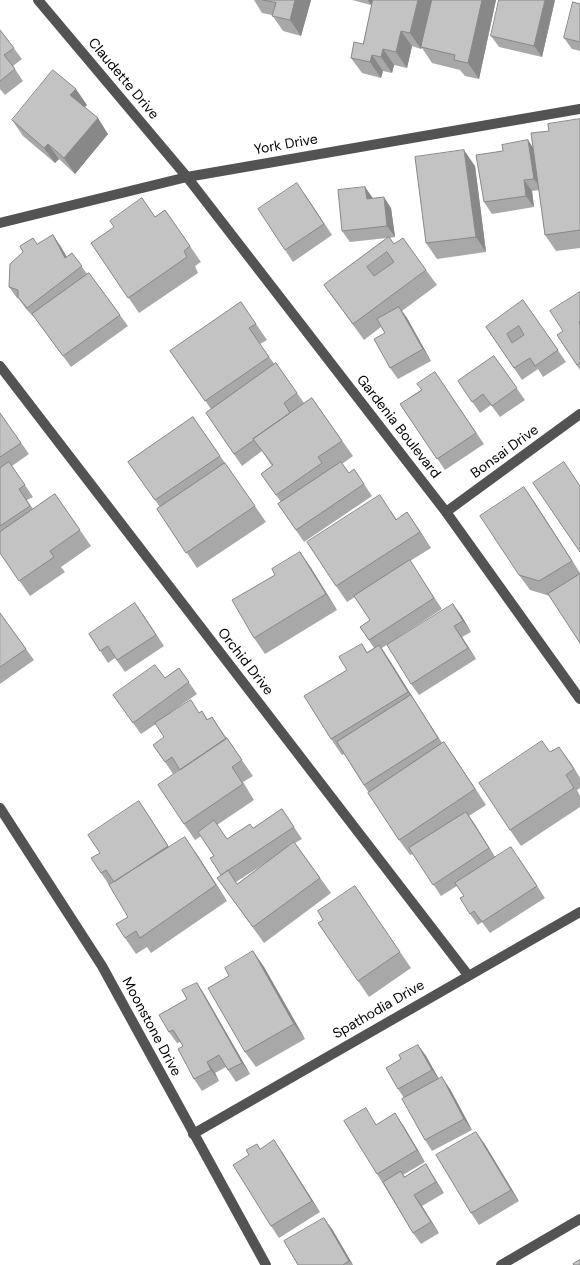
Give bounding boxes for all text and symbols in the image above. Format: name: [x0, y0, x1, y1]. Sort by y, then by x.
street label: Claudette Drive: [84, 35, 162, 123]
street label: York Drive: [253, 131, 319, 159]
street label: Gardenia Boulevard: [352, 372, 444, 482]
street label: Bonsai Drive: [468, 422, 542, 482]
street label: Orchid Drive: [214, 625, 276, 699]
street label: Moonstone Drive: [118, 975, 184, 1079]
street label: Spathodia Drive: [330, 977, 428, 1043]

